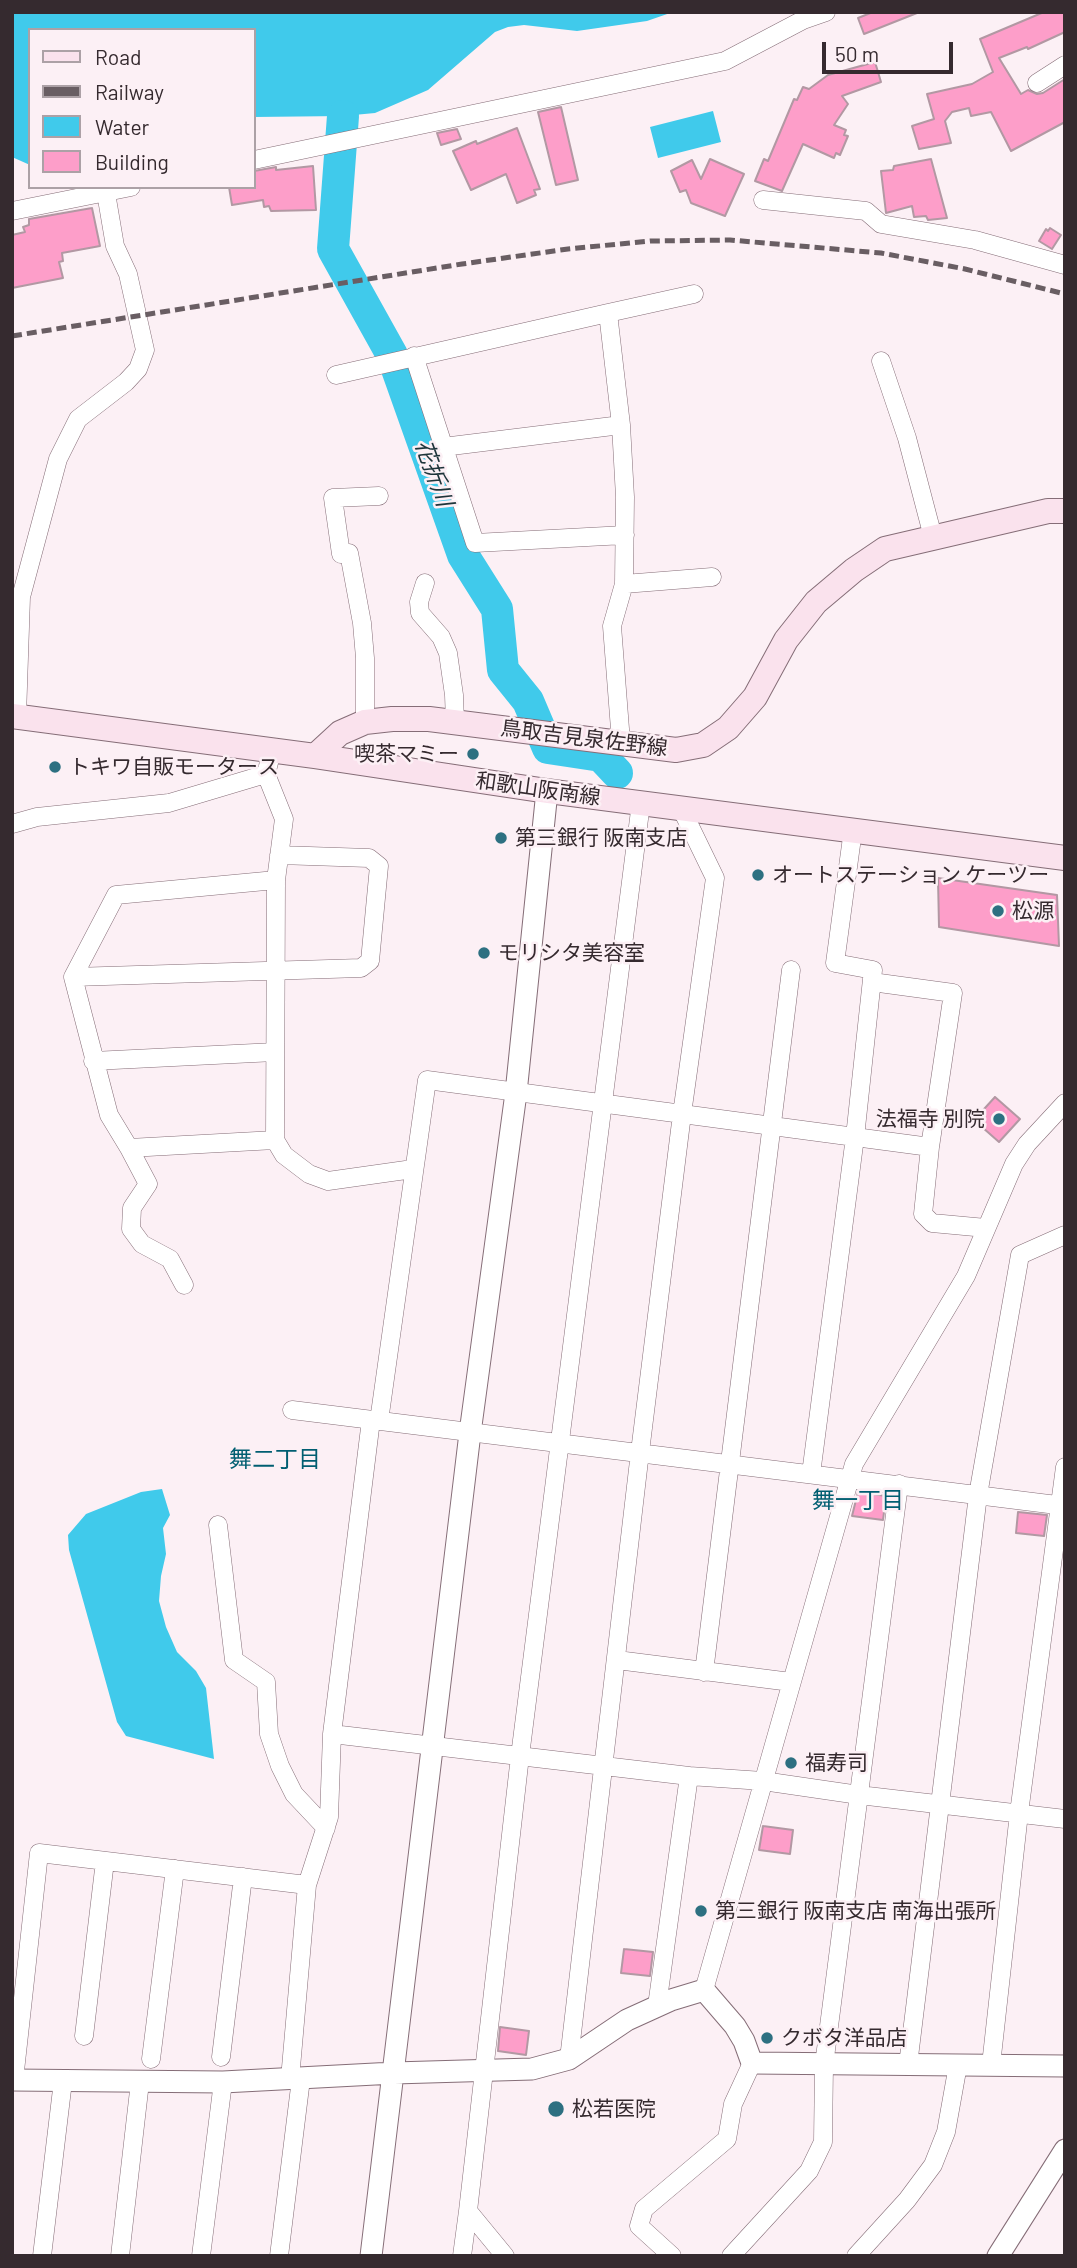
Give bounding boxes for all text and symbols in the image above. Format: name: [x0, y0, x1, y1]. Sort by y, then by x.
legend: [28, 28, 256, 189]
scale bar: [825, 28, 956, 72]
text: 50 m: [835, 41, 879, 66]
text: Road: [95, 44, 141, 69]
text: Railway: [95, 79, 164, 104]
text: Water: [95, 114, 149, 139]
text: Building: [95, 149, 169, 174]
water label: 花折川: [409, 436, 459, 510]
street label: 鳥取吉見泉佐野線: [499, 715, 669, 761]
place label: 喫茶マミー: [354, 741, 459, 767]
marker: 喫茶マミー: [465, 746, 481, 762]
place label: トキワ自販モータース: [69, 754, 279, 780]
marker: トキワ自販モータース: [47, 759, 63, 775]
street label: 和歌山阪南線: [474, 768, 602, 810]
place label: 第三銀行 阪南支店: [515, 825, 687, 851]
marker: 第三銀行 阪南支店: [493, 830, 509, 846]
place label: オートステーション ケーツー: [772, 862, 1049, 888]
marker: オートステーション ケーツー: [750, 867, 766, 883]
place label: 松源: [1012, 898, 1054, 924]
marker: 松源: [990, 903, 1006, 919]
place label: モリシタ美容室: [498, 940, 645, 966]
marker: モリシタ美容室: [476, 945, 492, 961]
place label: 法福寺 別院: [876, 1106, 985, 1132]
marker: 法福寺 別院: [991, 1111, 1007, 1127]
district label: 舞二丁目: [229, 1445, 321, 1473]
district label: 舞一丁目: [812, 1486, 904, 1514]
place label: 福寿司: [805, 1750, 868, 1776]
marker: 福寿司: [783, 1755, 799, 1771]
place label: 第三銀行 阪南支店 南海出張所: [715, 1898, 996, 1924]
marker: 第三銀行 阪南支店 南海出張所: [693, 1903, 709, 1919]
place label: クボタ洋品店: [781, 2025, 907, 2051]
marker: クボタ洋品店: [759, 2030, 775, 2046]
place label: 松若医院: [572, 2096, 656, 2122]
marker: 松若医院: [546, 2099, 566, 2119]

